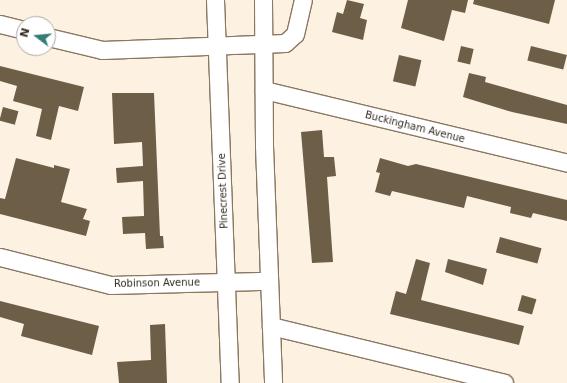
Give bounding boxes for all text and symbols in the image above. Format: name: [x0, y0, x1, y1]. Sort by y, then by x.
north arrow: [16, 16, 56, 56]
text: N: [17, 27, 32, 39]
street label: Buckingham Avenue: [364, 109, 466, 145]
street label: Pinecrest Drive: [216, 153, 230, 229]
street label: Robinson Avenue: [114, 276, 200, 290]

